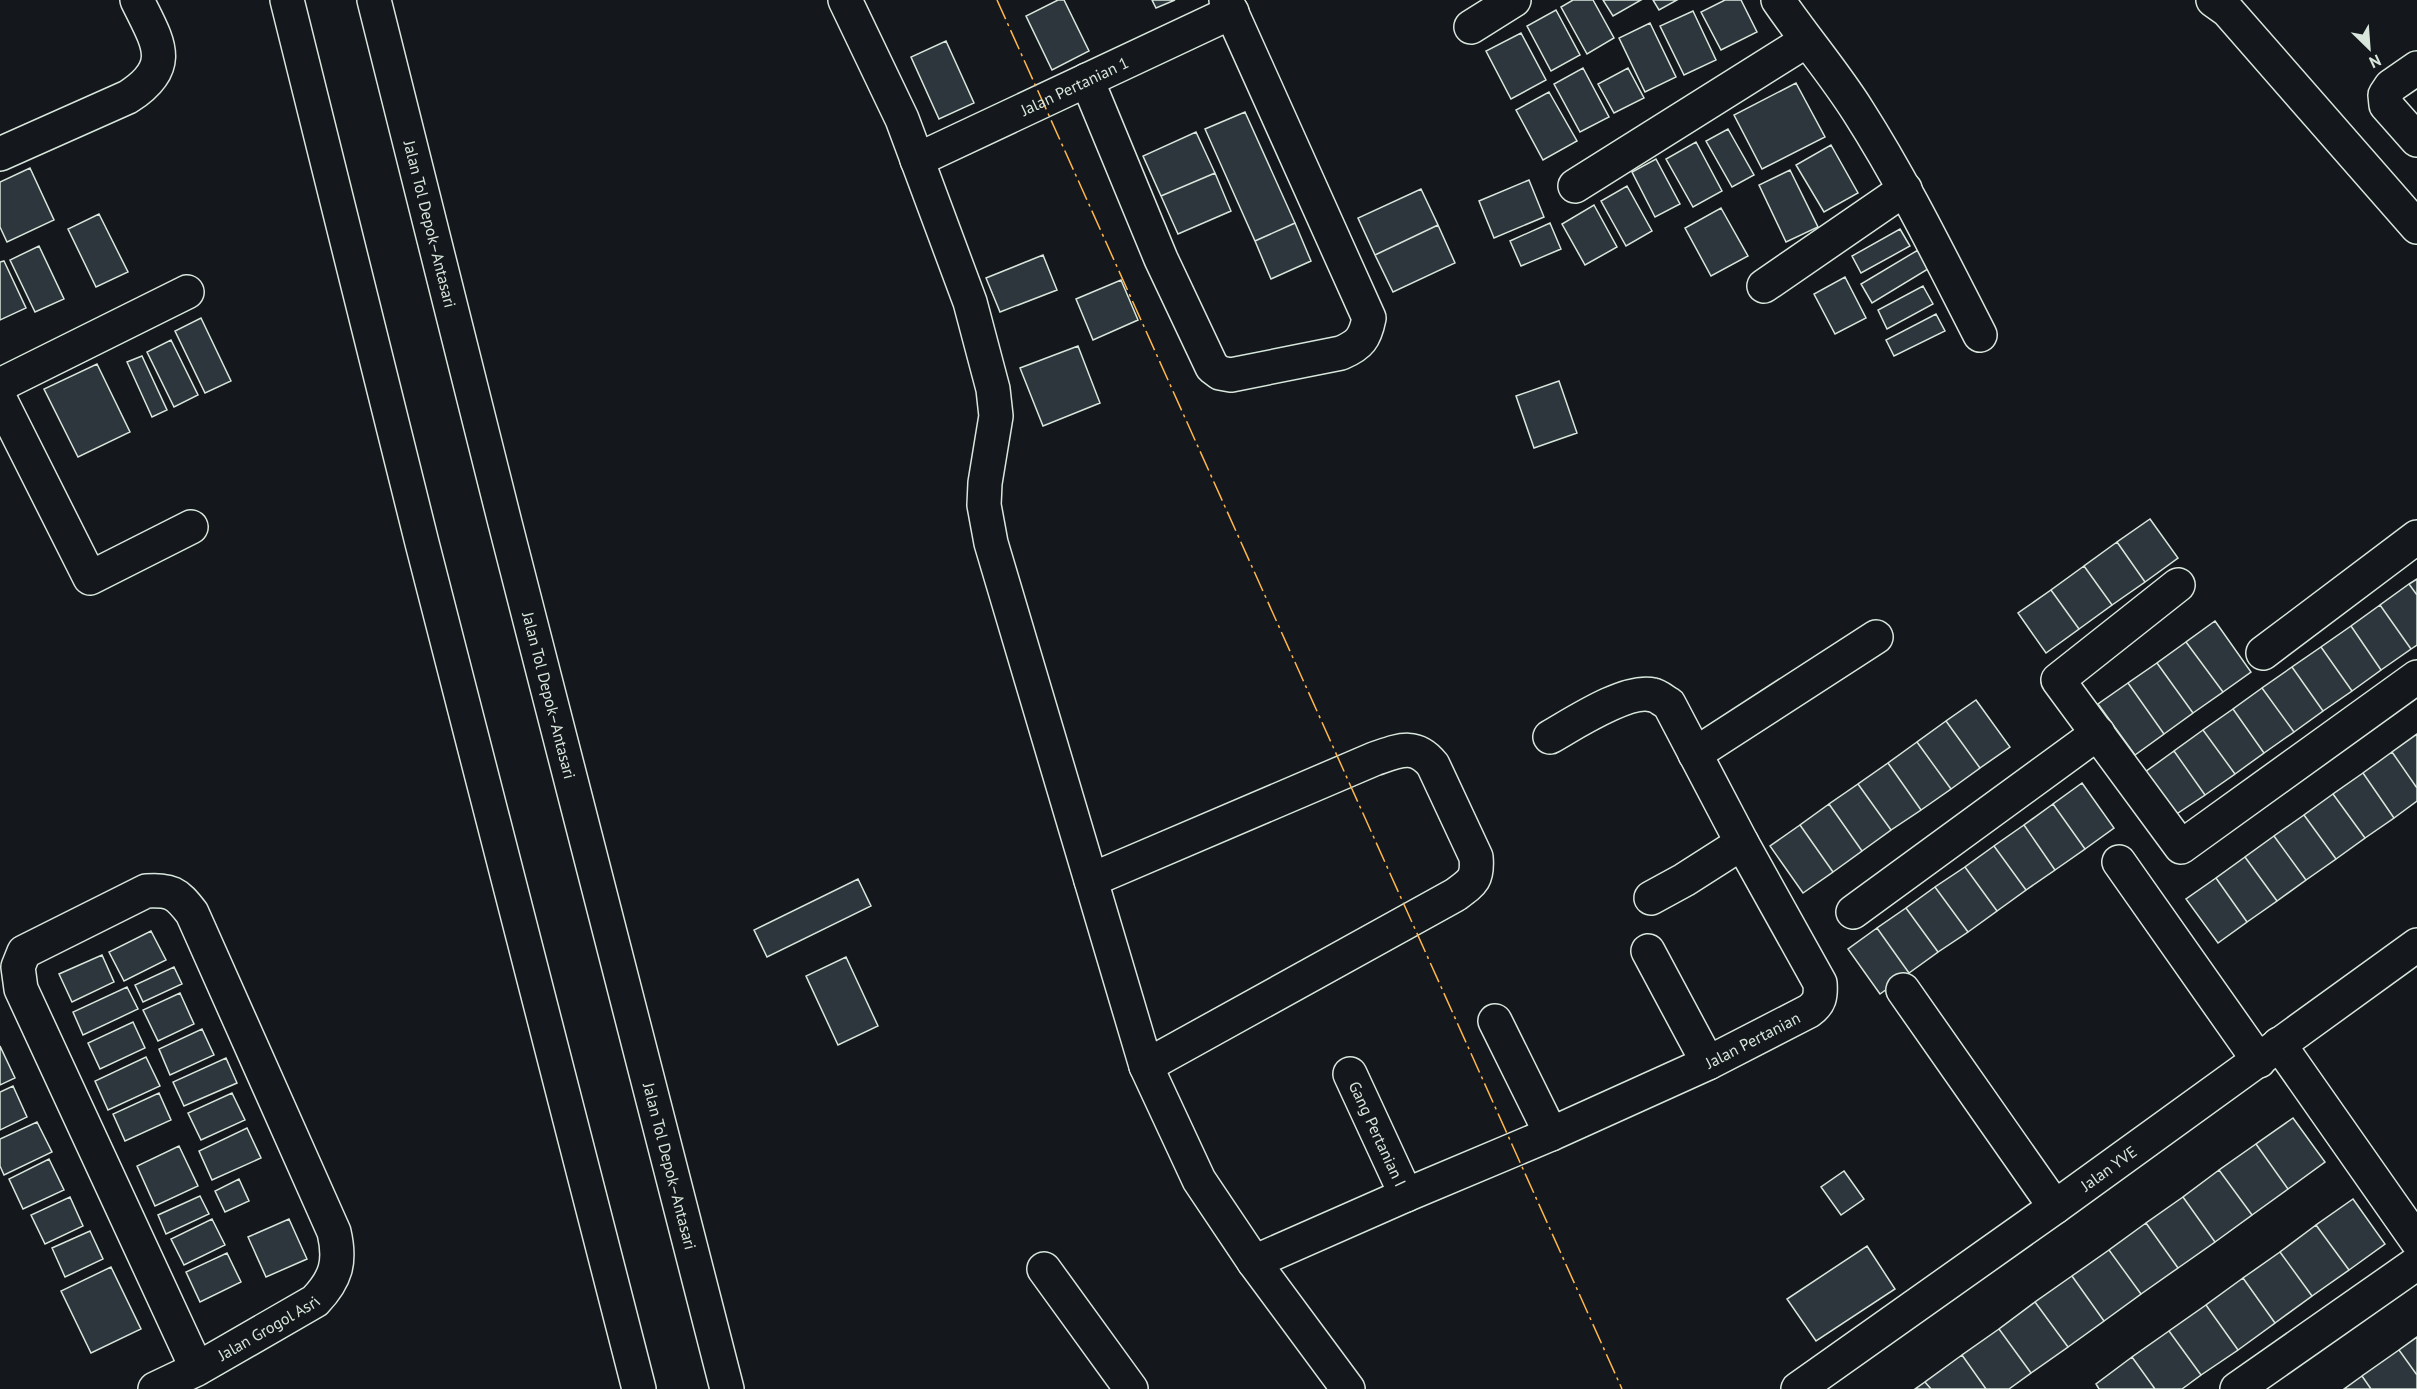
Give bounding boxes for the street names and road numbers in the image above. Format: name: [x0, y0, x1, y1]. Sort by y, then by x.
street label: Jalan Pertanian 1: [1016, 52, 1132, 120]
street label: Jalan Tol Depok–Antasari: [399, 138, 461, 310]
street label: Jalan Tol Depok–Antasari: [518, 609, 580, 781]
street label: Jalan Pertanian: [1701, 1007, 1803, 1073]
street label: Gang Pertanian I: [1345, 1078, 1411, 1190]
street label: Jalan Tol Depok–Antasari: [639, 1080, 701, 1252]
street label: Jalan YVE: [2076, 1141, 2140, 1196]
street label: Jalan Grogol Asri: [213, 1292, 324, 1365]

